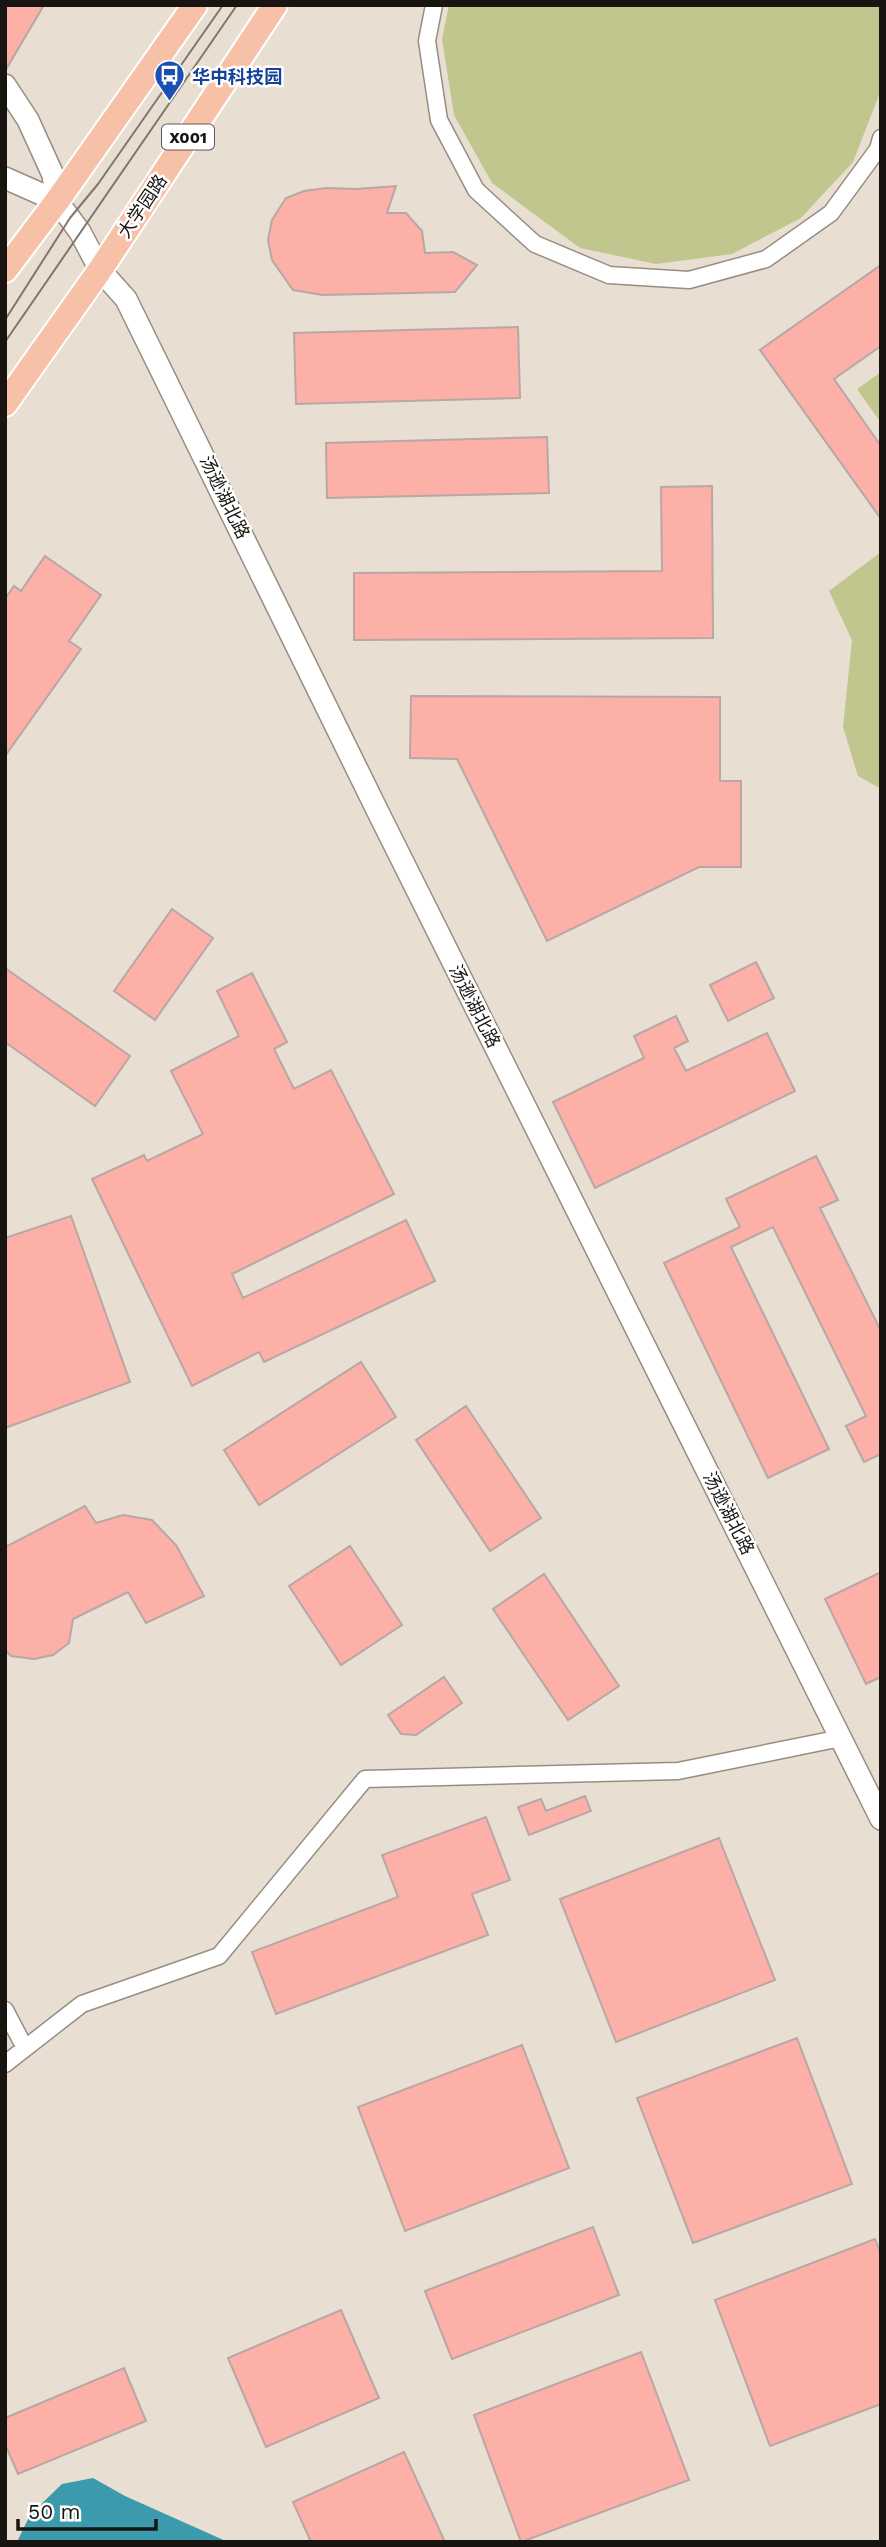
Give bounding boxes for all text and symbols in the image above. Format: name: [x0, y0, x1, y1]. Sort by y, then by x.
bus stop icon: 华中科技园: [152, 59, 186, 103]
place label: 华中科技园: [192, 66, 282, 87]
road number: X001: [162, 125, 214, 150]
street label: 大学园路: [113, 170, 171, 242]
street label: 汤逊湖北路: [196, 452, 254, 542]
street label: 汤逊湖北路: [445, 961, 505, 1051]
street label: 汤逊湖北路: [699, 1468, 759, 1558]
scale bar: [18, 2488, 156, 2532]
text: 50 m: [28, 2499, 80, 2524]

